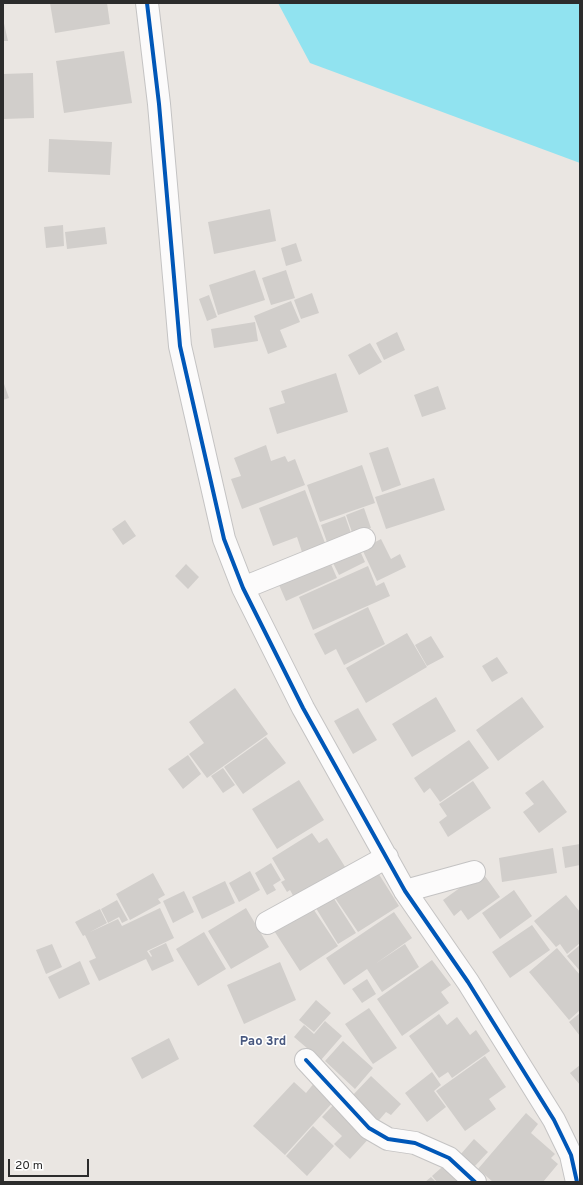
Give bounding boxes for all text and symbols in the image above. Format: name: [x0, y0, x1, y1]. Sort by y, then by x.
district label: Pao 3rd: [240, 1034, 286, 1050]
scale bar: [10, 1151, 91, 1177]
text: 20 m: [15, 1158, 43, 1174]

